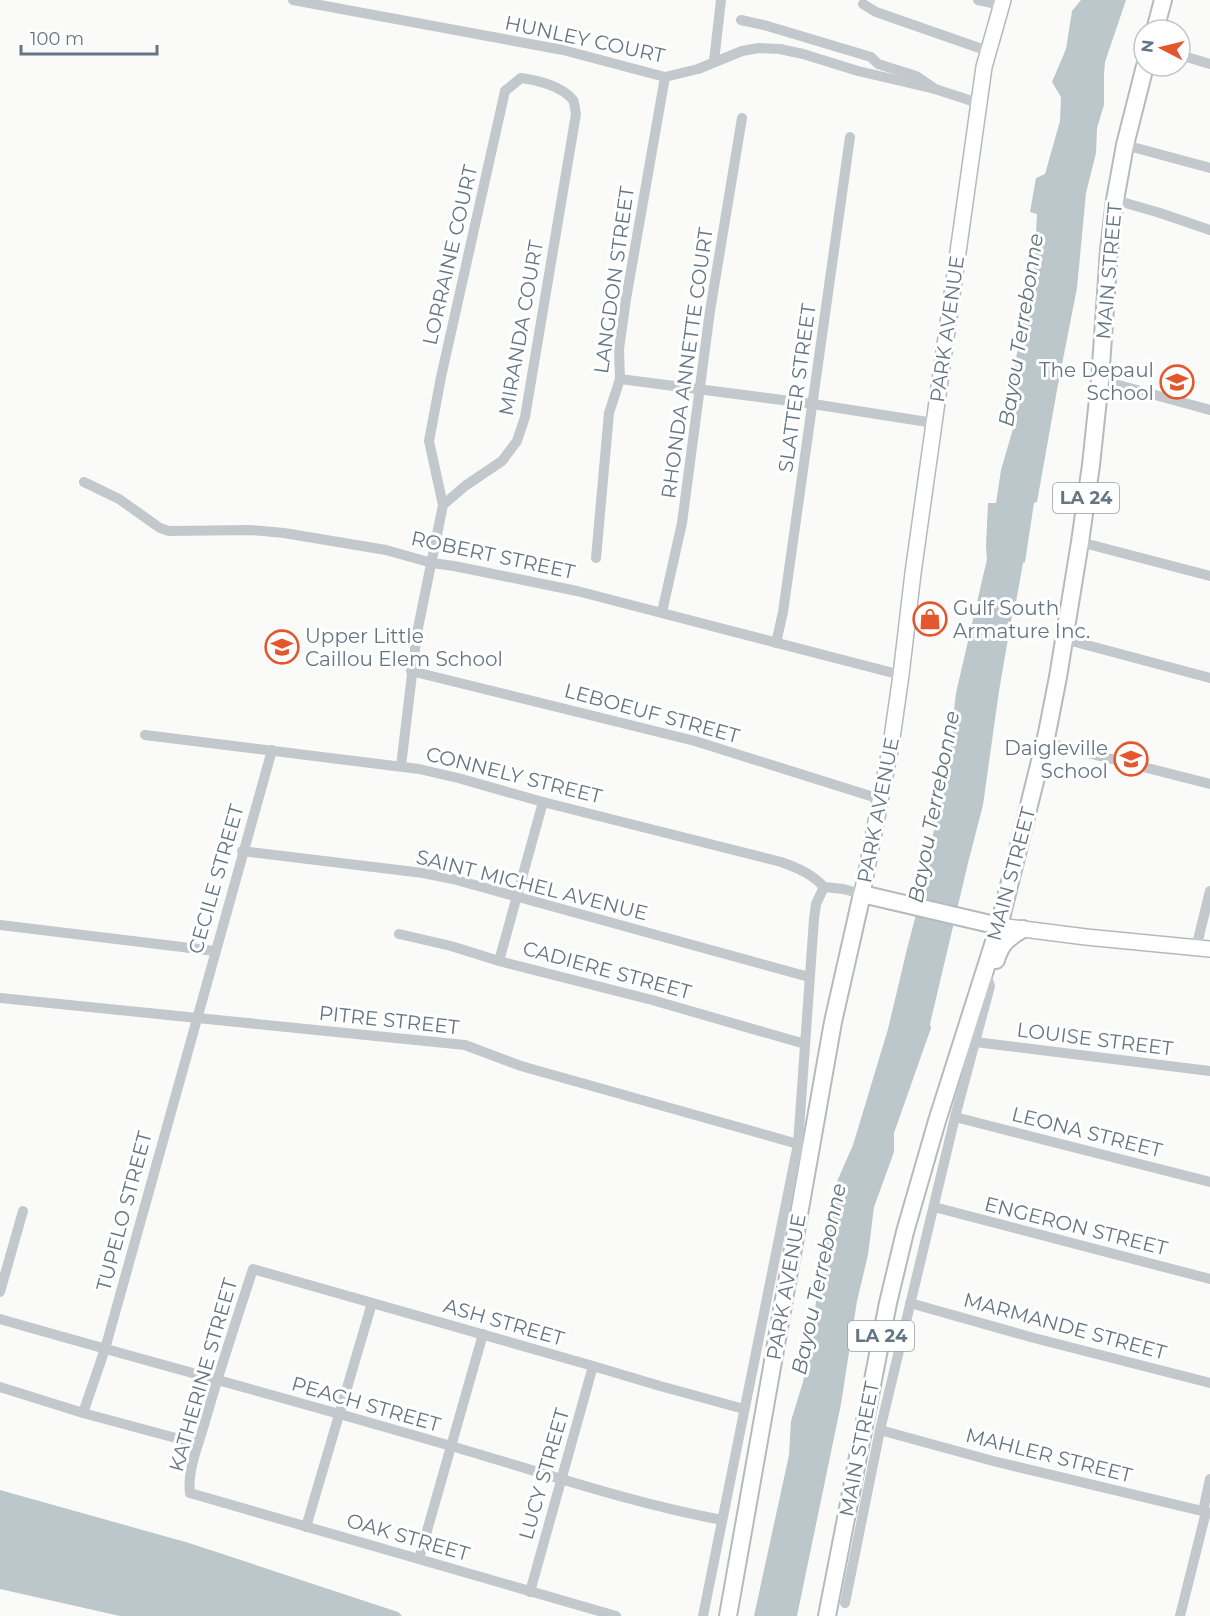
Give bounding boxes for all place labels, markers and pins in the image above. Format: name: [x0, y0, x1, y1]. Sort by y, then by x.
place label: The Depaul School: [1039, 358, 1154, 405]
school or university icon: The Depaul School: [1159, 364, 1195, 400]
place label: Gulf South Armature Inc.: [953, 596, 1090, 643]
shop icon: Gulf South Armature Inc.: [912, 601, 948, 637]
place label: Upper Little Caillou Elem School: [305, 624, 503, 671]
school or university icon: Upper Little Caillou Elem School: [264, 629, 300, 665]
place label: Daigleville School: [1004, 736, 1108, 783]
school or university icon: Daigleville School: [1113, 741, 1149, 777]

